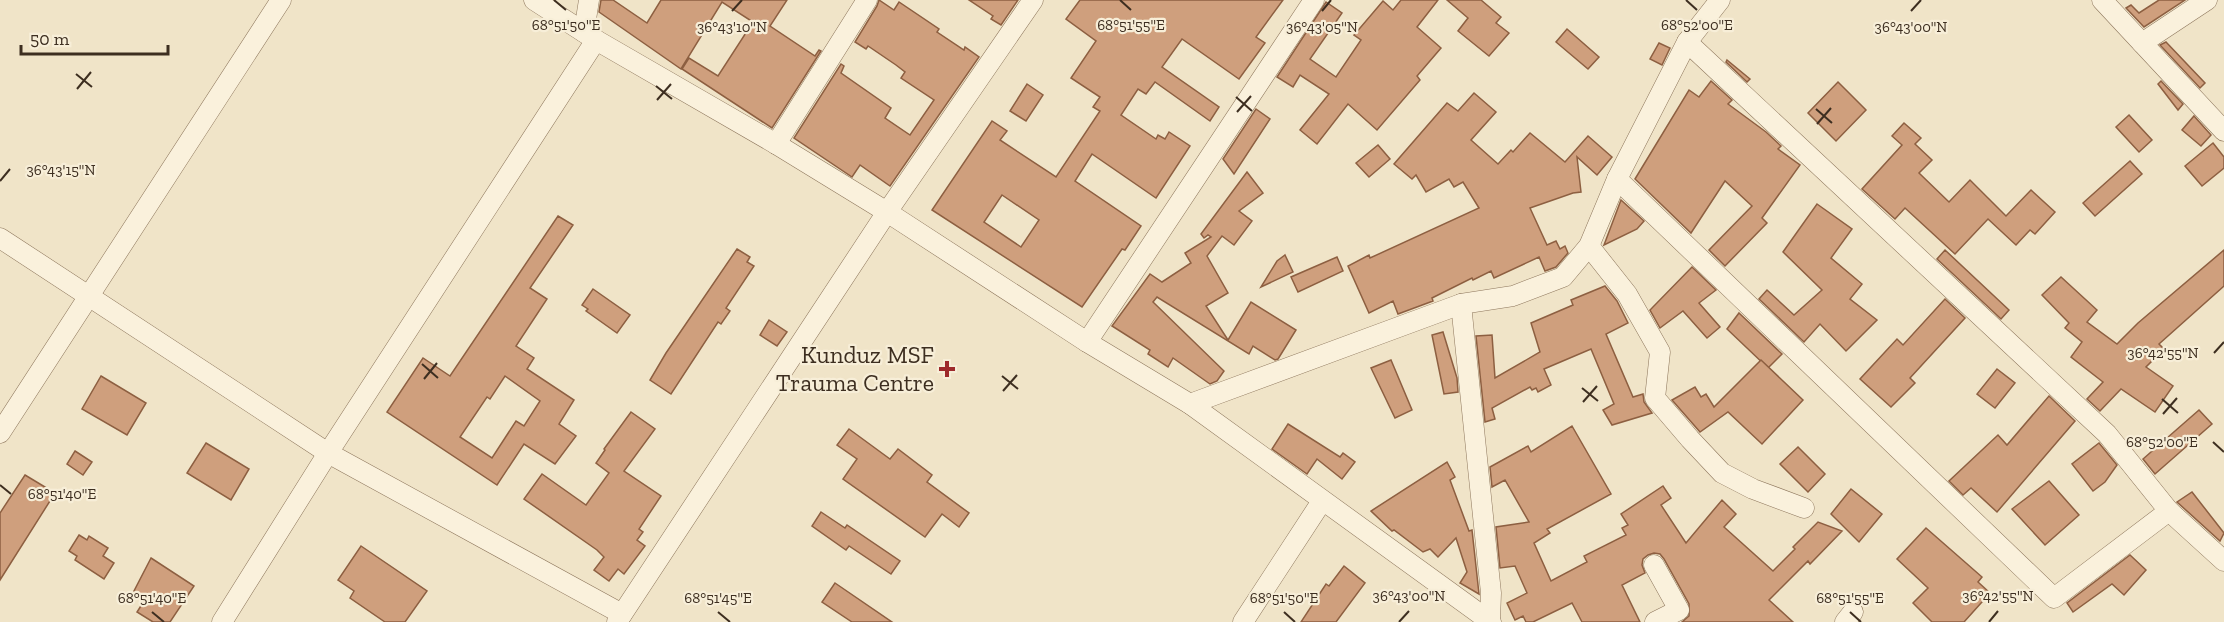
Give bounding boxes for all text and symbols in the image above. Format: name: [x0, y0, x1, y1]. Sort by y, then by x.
text: 68°51'50"E: [532, 16, 601, 34]
text: 68°51'55"E: [1097, 16, 1165, 34]
text: 68°52'00"E: [1661, 16, 1733, 34]
scale bar: [21, 18, 168, 56]
text: 36°43'10"N: [697, 18, 767, 36]
text: 36°43'05"N: [1286, 18, 1358, 36]
text: 36°43'00"N: [1875, 18, 1947, 36]
text: 50 m: [30, 28, 70, 50]
text: 36°43'15"N: [26, 161, 96, 179]
place label: Kunduz MSF Trauma Centre: [776, 340, 934, 397]
text: 36°42'55"N: [2127, 344, 2199, 362]
marker: Kunduz MSF Trauma Centre: [938, 360, 956, 378]
text: 68°52'00"E: [2126, 433, 2198, 451]
text: 68°51'40"E: [28, 485, 96, 503]
text: 36°43'00"N: [1373, 587, 1445, 605]
text: 36°42'55"N: [1962, 587, 2034, 605]
text: 68°51'40"E: [118, 589, 186, 607]
text: 68°51'45"E: [684, 589, 752, 607]
text: 68°51'50"E: [1250, 589, 1319, 607]
text: 68°51'55"E: [1816, 589, 1884, 607]

